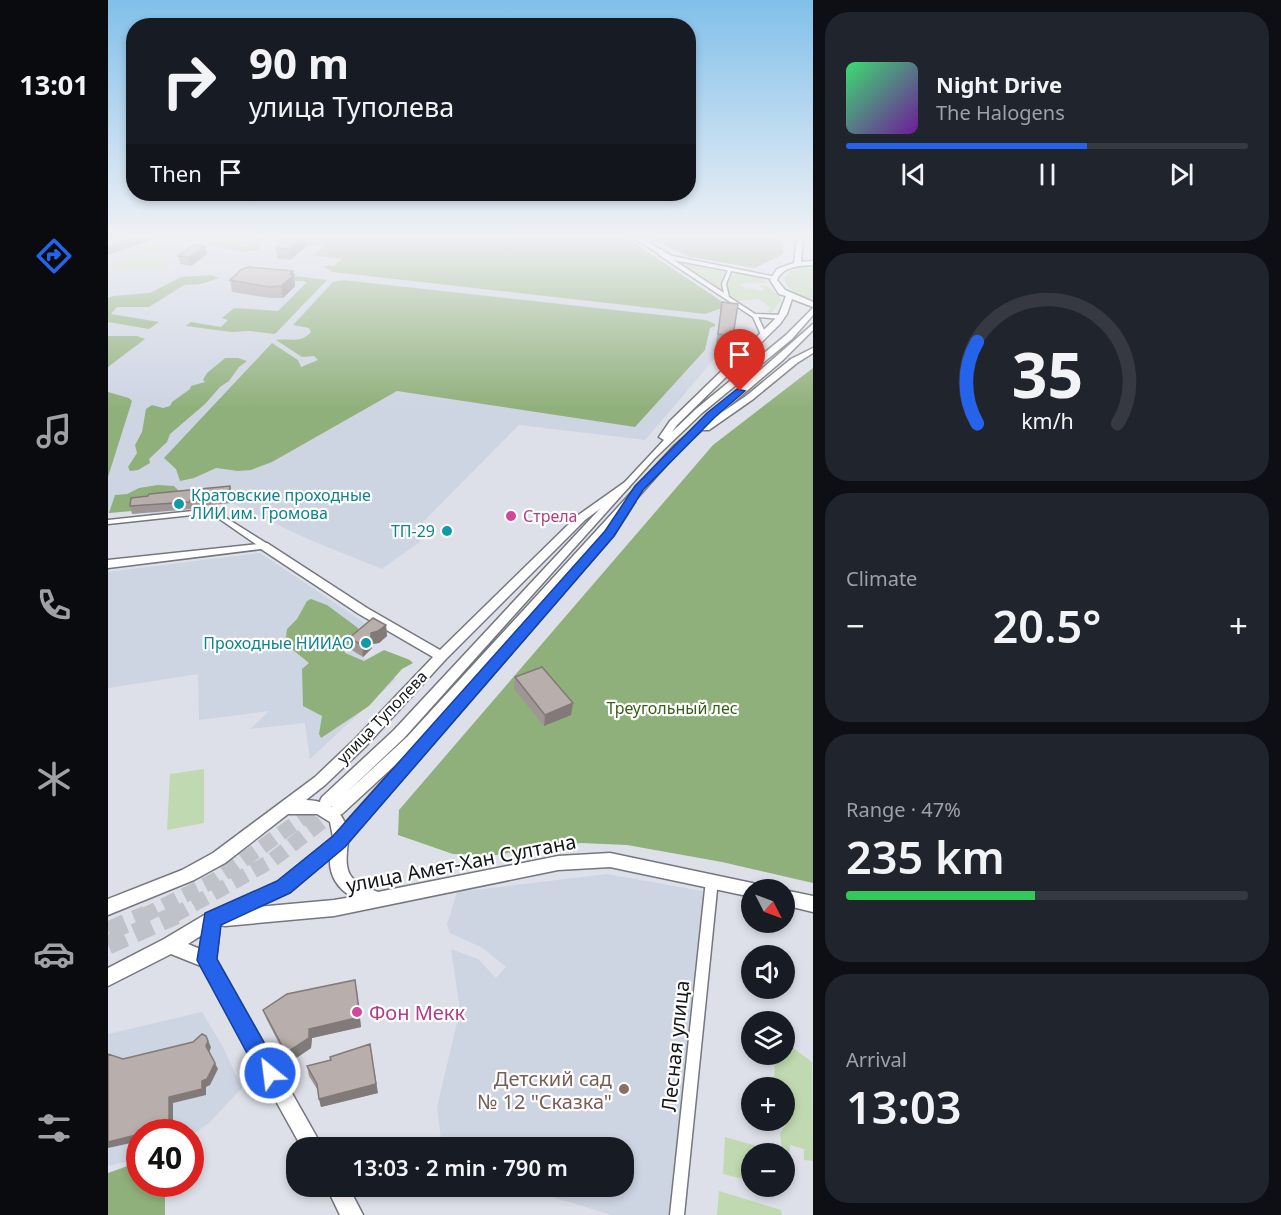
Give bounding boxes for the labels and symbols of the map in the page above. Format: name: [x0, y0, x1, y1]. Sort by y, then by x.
pin: [714, 329, 765, 391]
place label: Кратовские проходные ЛИИ им. Громова: [191, 484, 371, 524]
marker: Кратовские проходные ЛИИ им. Громова: [172, 497, 186, 511]
place label: Стрела: [523, 505, 578, 527]
marker: Стрела: [504, 509, 518, 523]
place label: ТП-29: [391, 520, 435, 542]
marker: ТП-29: [440, 524, 454, 538]
place label: Проходные НИИАО: [203, 632, 354, 654]
marker: Проходные НИИАО: [359, 636, 373, 650]
street label: улица Туполева: [332, 666, 432, 768]
park label: Треугольный лес: [606, 697, 738, 719]
street label: улица Амет-Хан Султана: [344, 827, 578, 899]
north arrow: [741, 879, 795, 933]
street label: Лесная улица: [655, 979, 695, 1113]
place label: Фон Мекк: [369, 999, 465, 1026]
marker: Фон Мекк: [350, 1005, 364, 1019]
position arrow: [238, 1041, 302, 1105]
place label: Детский сад № 12 "Сказка": [477, 1065, 612, 1115]
marker: Детский сад № 12 "Сказка": [617, 1082, 631, 1096]
speed limit sign: 40: [126, 1119, 204, 1197]

